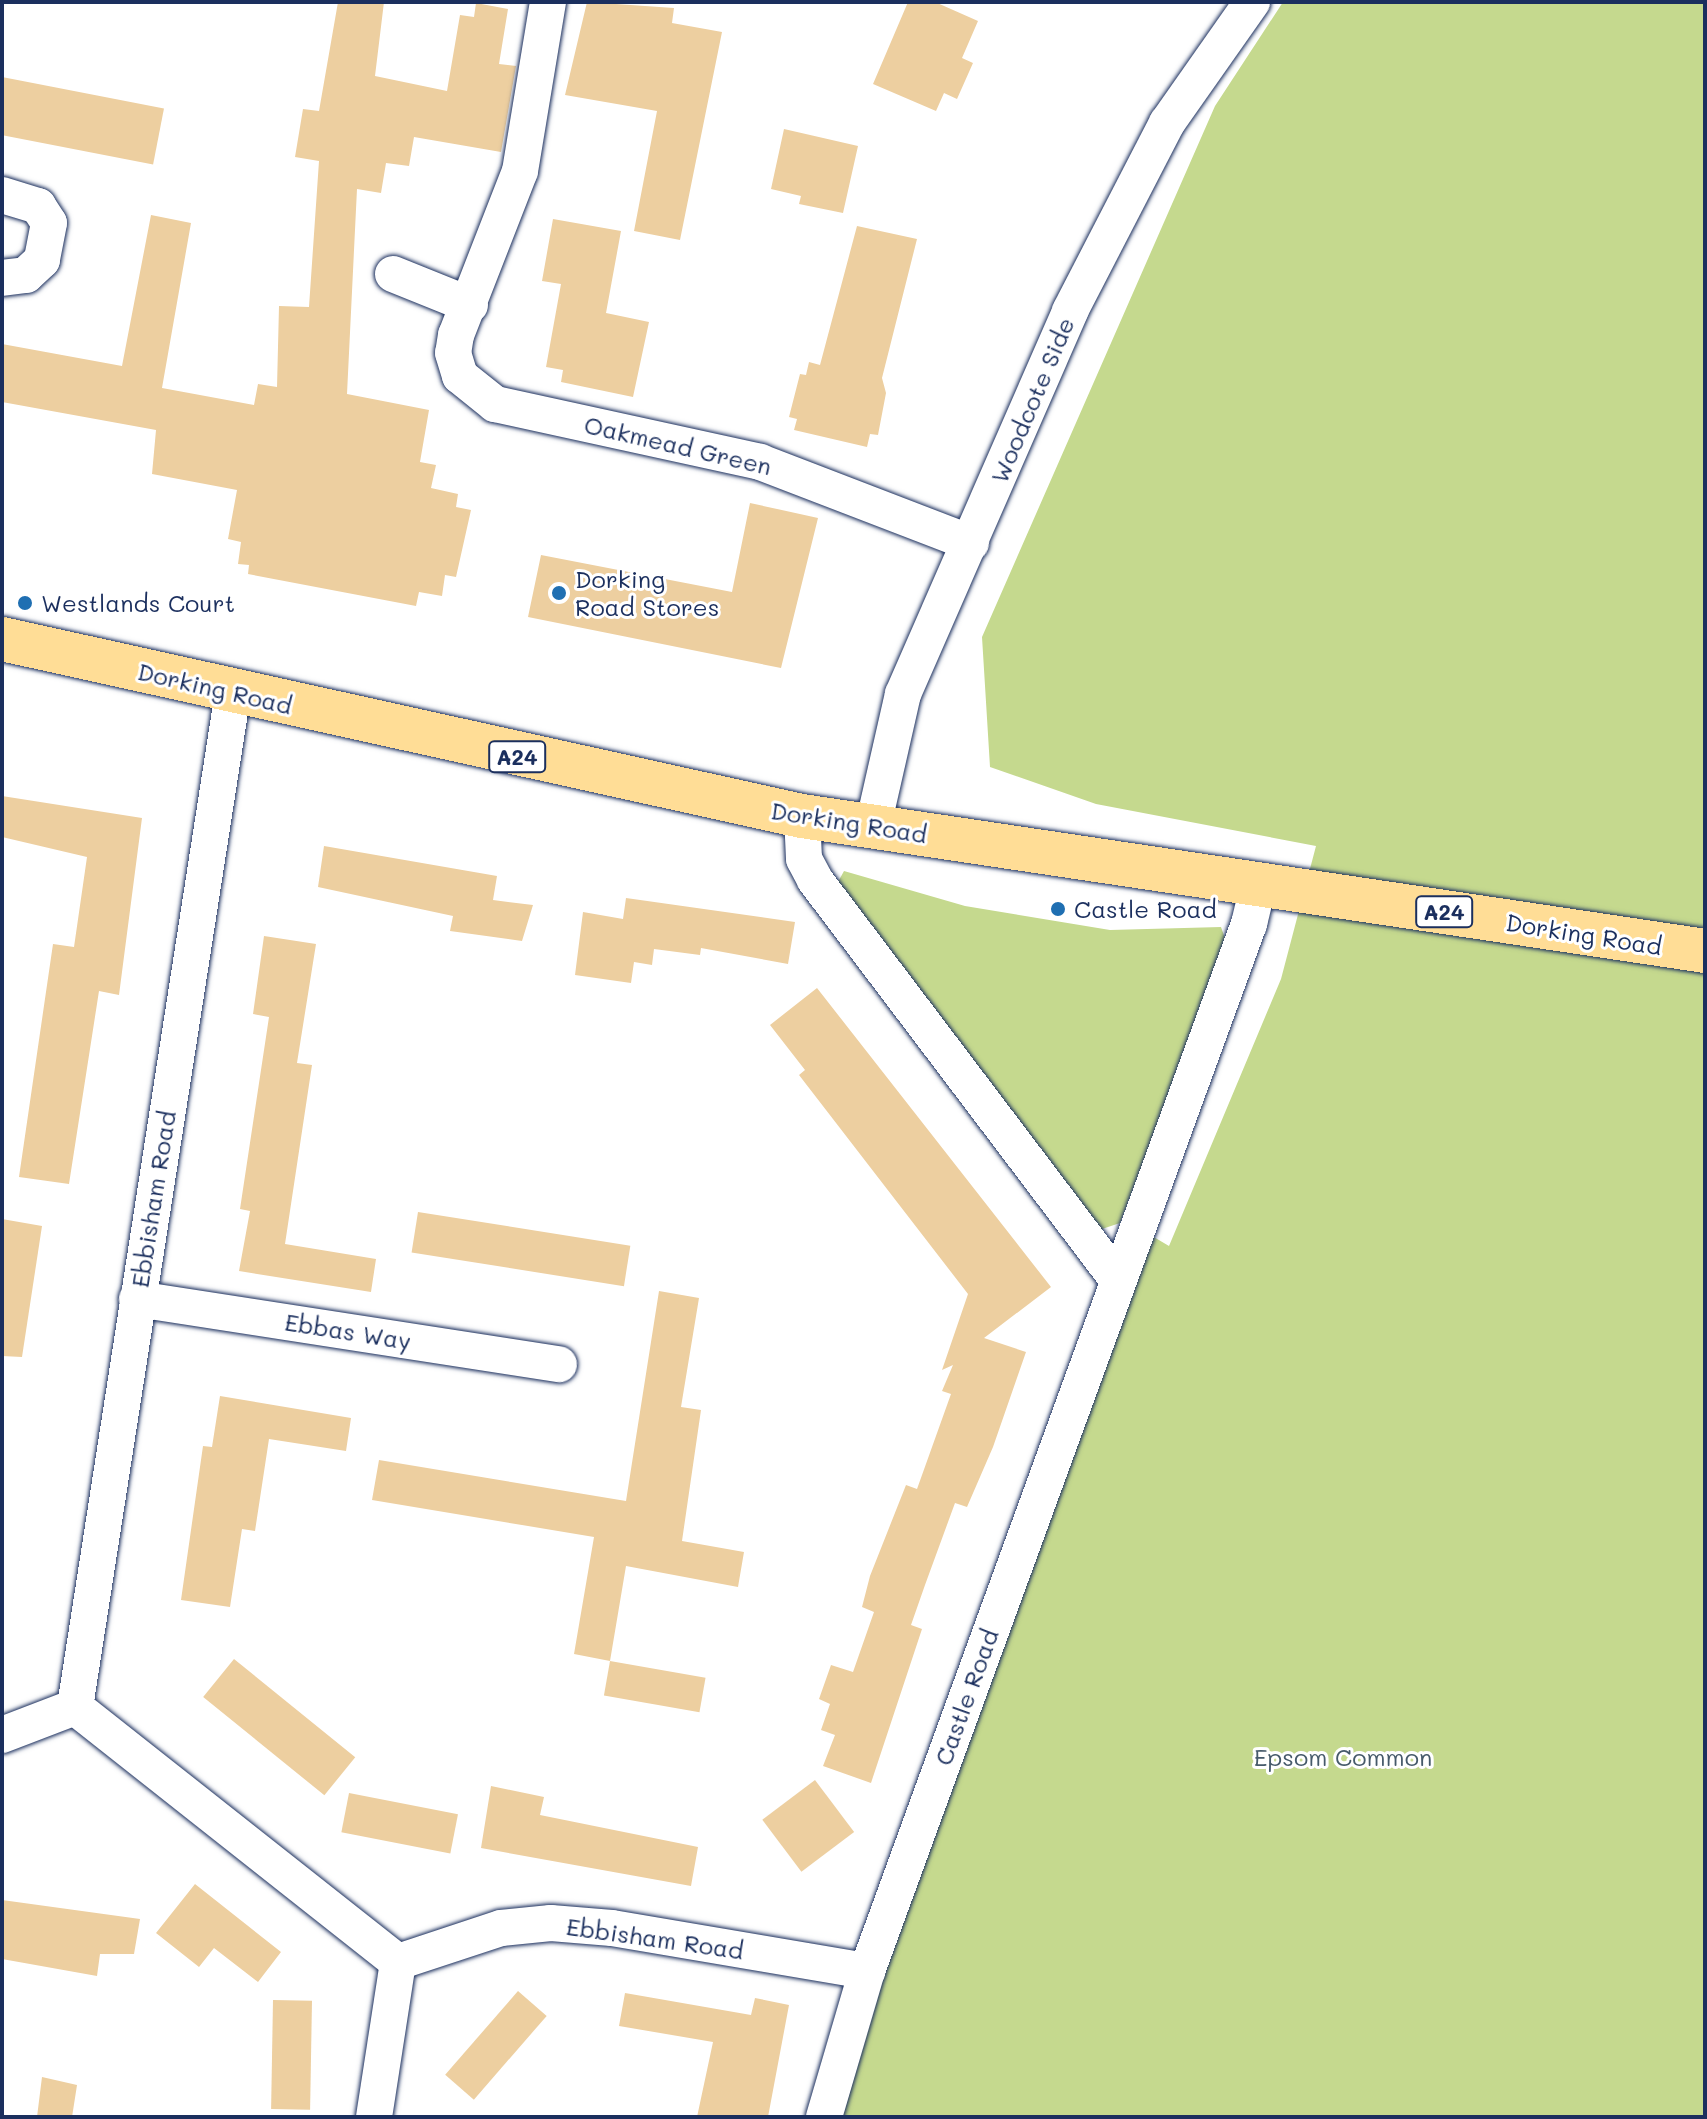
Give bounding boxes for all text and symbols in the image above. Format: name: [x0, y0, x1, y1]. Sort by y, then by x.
street label: Woodcote Side: [984, 313, 1080, 487]
street label: Oakmead Green: [582, 409, 774, 481]
place label: Dorking Road Stores: [575, 565, 719, 621]
marker: Dorking Road Stores: [550, 584, 568, 602]
place label: Westlands Court: [41, 589, 235, 617]
marker: Westlands Court: [16, 594, 34, 612]
street label: Dorking Road: [135, 656, 295, 720]
road number: A24: [487, 739, 547, 775]
street label: Dorking Road: [769, 795, 929, 849]
road number: A24: [1414, 894, 1474, 930]
place label: Castle Road: [1074, 895, 1217, 923]
marker: Castle Road: [1049, 900, 1067, 918]
street label: Dorking Road: [1504, 907, 1664, 961]
street label: Ebbisham Road: [125, 1109, 181, 1289]
street label: Ebbas Way: [283, 1307, 413, 1355]
street label: Castle Road: [928, 1625, 1004, 1769]
park label: Epsom Common: [1254, 1743, 1432, 1771]
street label: Ebbisham Road: [565, 1911, 745, 1965]

